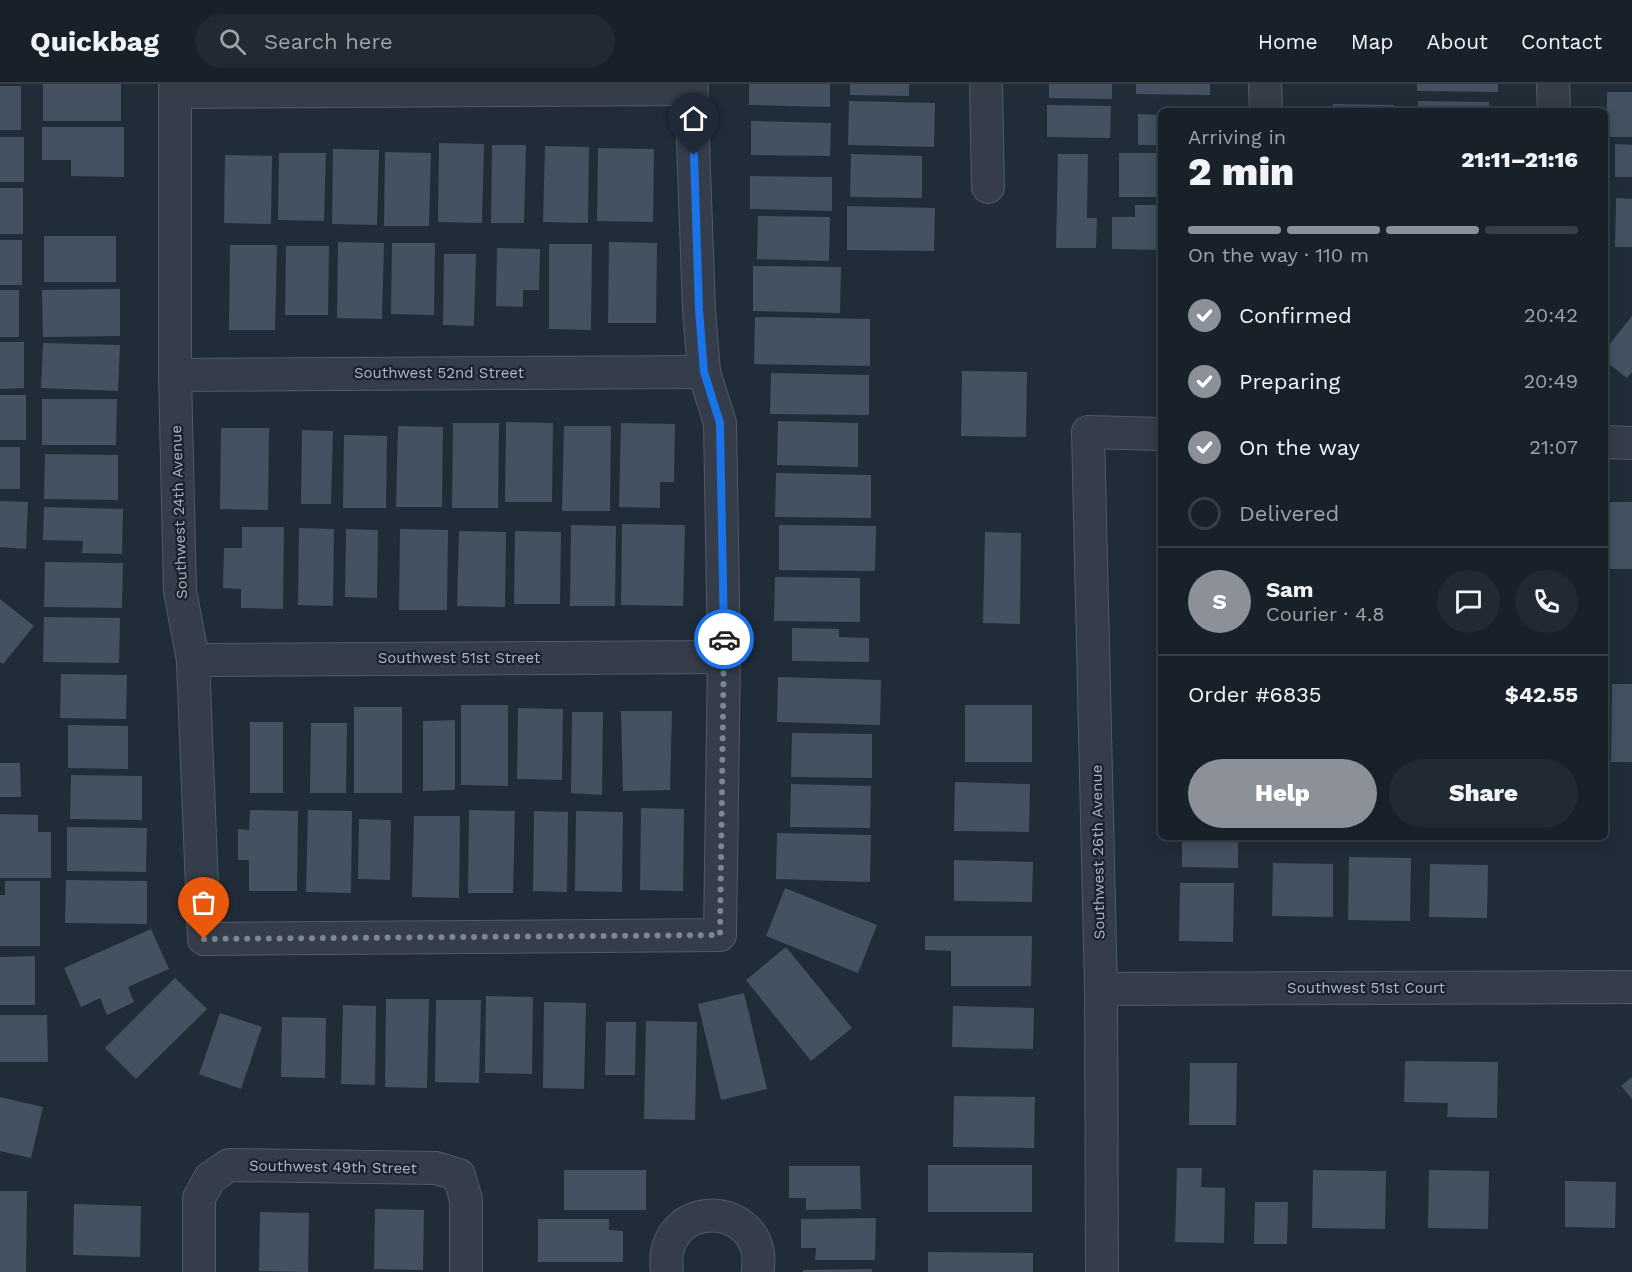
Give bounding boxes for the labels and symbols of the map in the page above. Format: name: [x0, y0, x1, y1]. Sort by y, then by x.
pin: [668, 93, 719, 155]
street label: Southwest 52nd Street: [354, 364, 525, 382]
street label: Southwest 24th Avenue: [167, 425, 191, 599]
courier: [694, 609, 754, 669]
street label: Southwest 51st Street: [378, 649, 541, 667]
street label: Southwest 26th Avenue: [1087, 765, 1109, 939]
pin: [178, 877, 229, 939]
street label: Southwest 51st Court: [1287, 979, 1446, 997]
street label: Southwest 49th Street: [249, 1157, 418, 1177]

